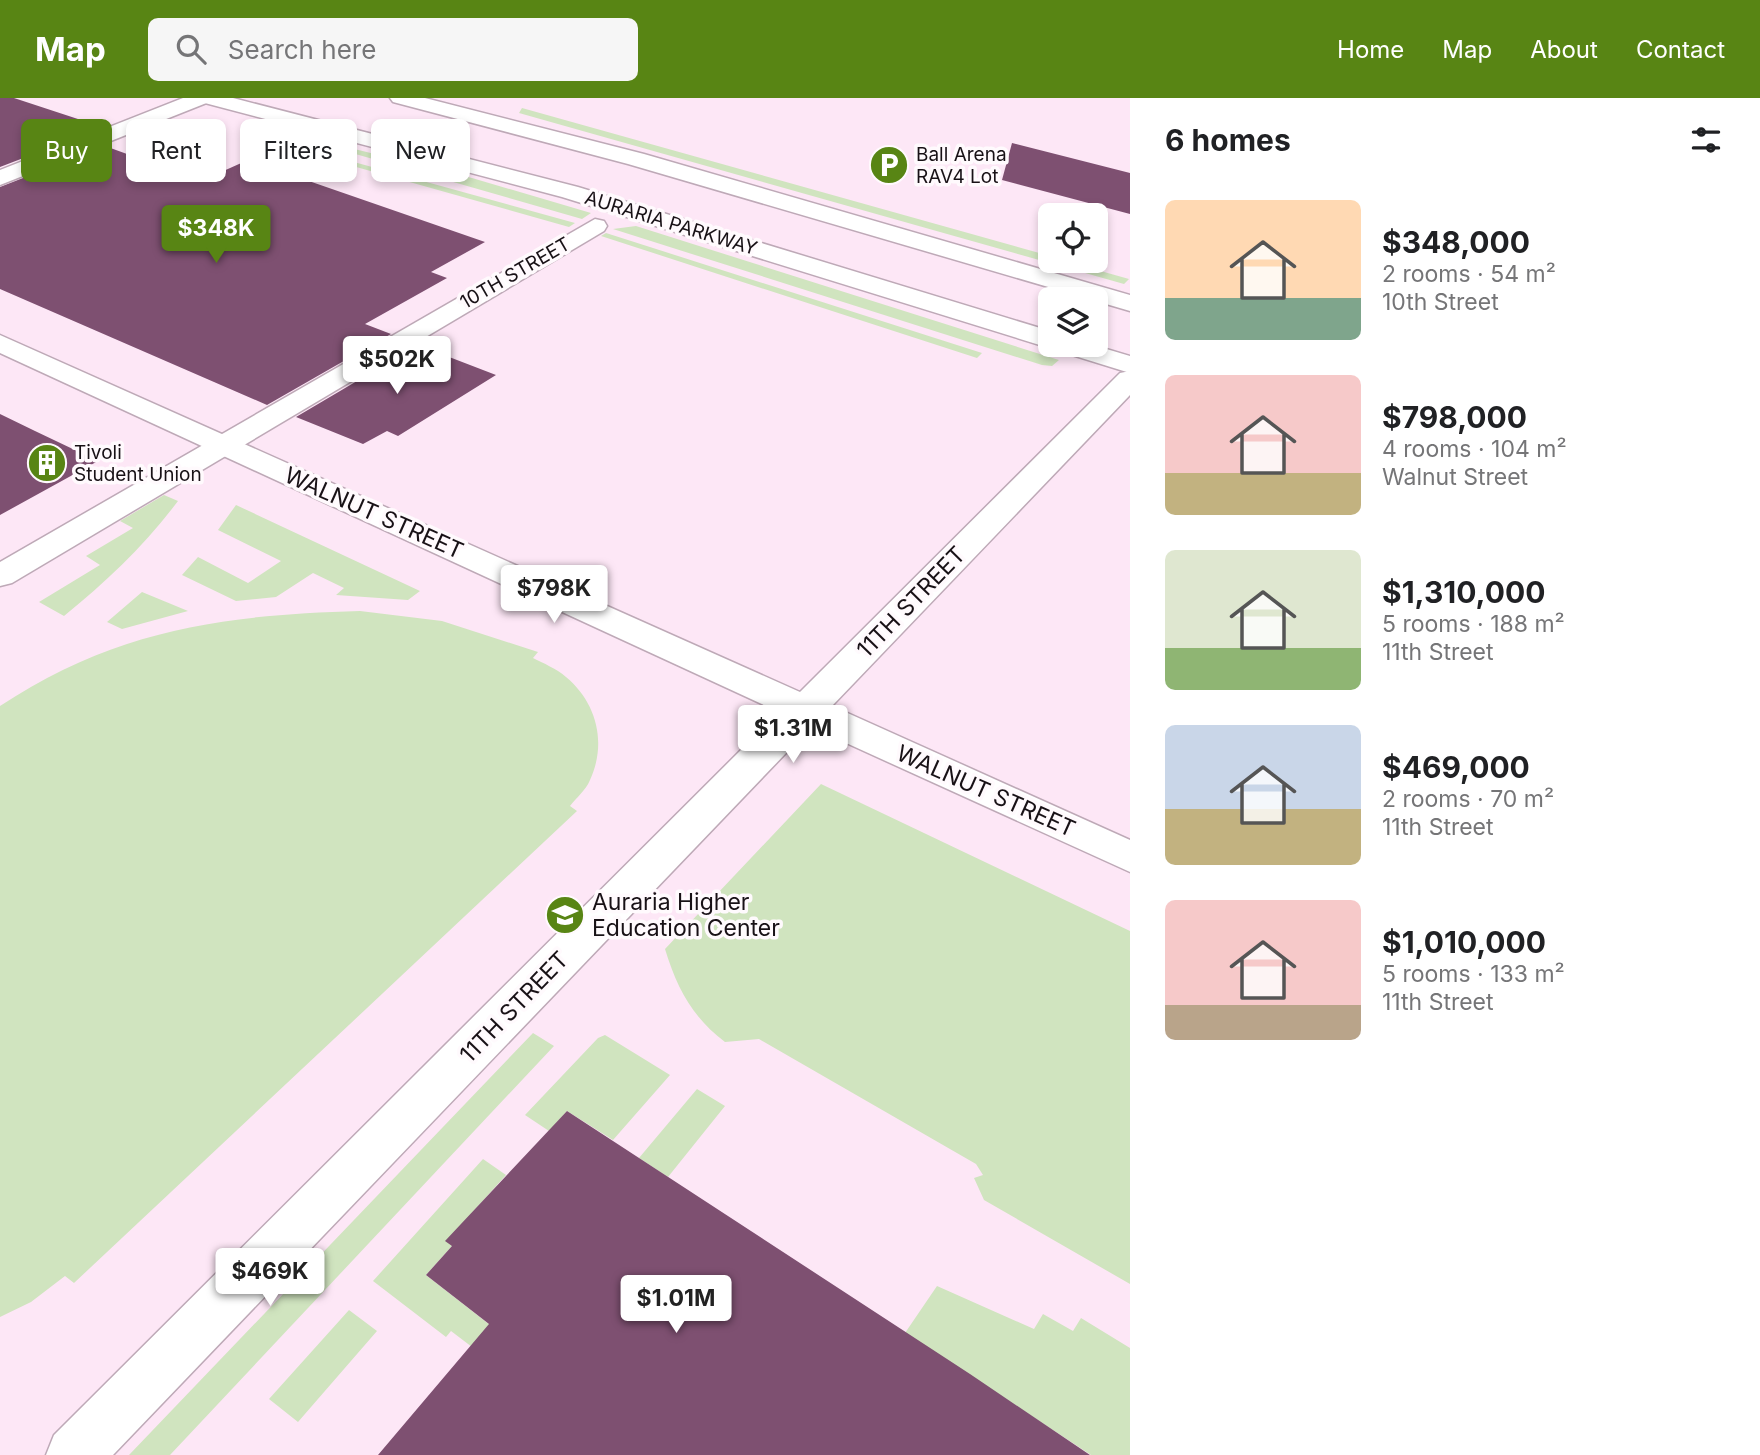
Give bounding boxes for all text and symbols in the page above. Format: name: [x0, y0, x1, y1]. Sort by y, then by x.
search box: [148, 18, 638, 81]
text: Map: [35, 29, 106, 69]
icon: search: [172, 30, 210, 68]
text: Search here: [228, 34, 376, 65]
text: Home: [1337, 35, 1404, 64]
text: Map: [1442, 35, 1492, 64]
text: About: [1530, 35, 1598, 64]
text: Contact: [1636, 35, 1725, 64]
chip: Buy: [21, 119, 112, 182]
chip: Rent: [126, 119, 226, 182]
chip: Filters: [240, 119, 357, 182]
chip: New: [371, 119, 470, 182]
icon: filters: [1687, 121, 1725, 159]
text: 6 homes: [1165, 122, 1291, 158]
place label: Ball Arena RAV4 Lot: [916, 143, 1007, 188]
parking icon: Ball Arena RAV4 Lot: [868, 144, 910, 186]
street label: AURARIA PARKWAY: [582, 186, 760, 260]
map controls: [1038, 203, 1108, 357]
button: locate: [1038, 203, 1108, 273]
pin: $348K: [167, 206, 265, 265]
text: $348K: [178, 214, 254, 242]
text: $348,000: [1382, 224, 1530, 260]
icon: home: [1221, 228, 1305, 312]
street label: 10TH STREET: [456, 232, 574, 314]
text: 2 rooms · 54 m²: [1382, 260, 1556, 288]
button: layers: [1038, 287, 1108, 357]
text: 10th Street: [1382, 288, 1499, 316]
pin: $502K: [348, 336, 446, 396]
text: $502K: [359, 345, 435, 373]
text: $798,000: [1382, 399, 1527, 435]
icon: home: [1221, 403, 1305, 487]
text: 4 rooms · 104 m²: [1382, 435, 1567, 463]
place label: Tivoli Student Union: [74, 441, 202, 486]
building icon: Tivoli Student Union: [26, 442, 68, 484]
street label: WALNUT STREET: [280, 461, 468, 565]
text: Walnut Street: [1382, 463, 1528, 491]
street label: 11TH STREET: [851, 540, 971, 664]
pin: $798K: [505, 566, 603, 625]
text: $798K: [517, 574, 591, 602]
text: $1,310,000: [1382, 574, 1545, 610]
icon: home: [1221, 578, 1305, 662]
text: 5 rooms · 188 m²: [1382, 610, 1565, 638]
text: 11th Street: [1382, 638, 1494, 666]
pin: $1.31M: [736, 706, 850, 765]
text: $1.31M: [754, 714, 832, 742]
street label: WALNUT STREET: [892, 739, 1080, 843]
text: $469,000: [1382, 749, 1530, 785]
icon: home: [1221, 753, 1305, 837]
text: 2 rooms · 70 m²: [1382, 785, 1554, 813]
text: 11th Street: [1382, 813, 1494, 841]
place label: Auraria Higher Education Center: [592, 888, 780, 942]
school or university icon: Auraria Higher Education Center: [544, 894, 586, 936]
text: $1,010,000: [1382, 924, 1546, 960]
icon: home: [1221, 928, 1305, 1012]
street label: 11TH STREET: [454, 945, 574, 1069]
text: 5 rooms · 133 m²: [1382, 960, 1565, 988]
text: 11th Street: [1382, 988, 1494, 1016]
pin: $469K: [221, 1248, 319, 1308]
text: $469K: [231, 1257, 309, 1285]
pin: $1.01M: [619, 1276, 733, 1335]
text: $1.01M: [637, 1284, 715, 1312]

